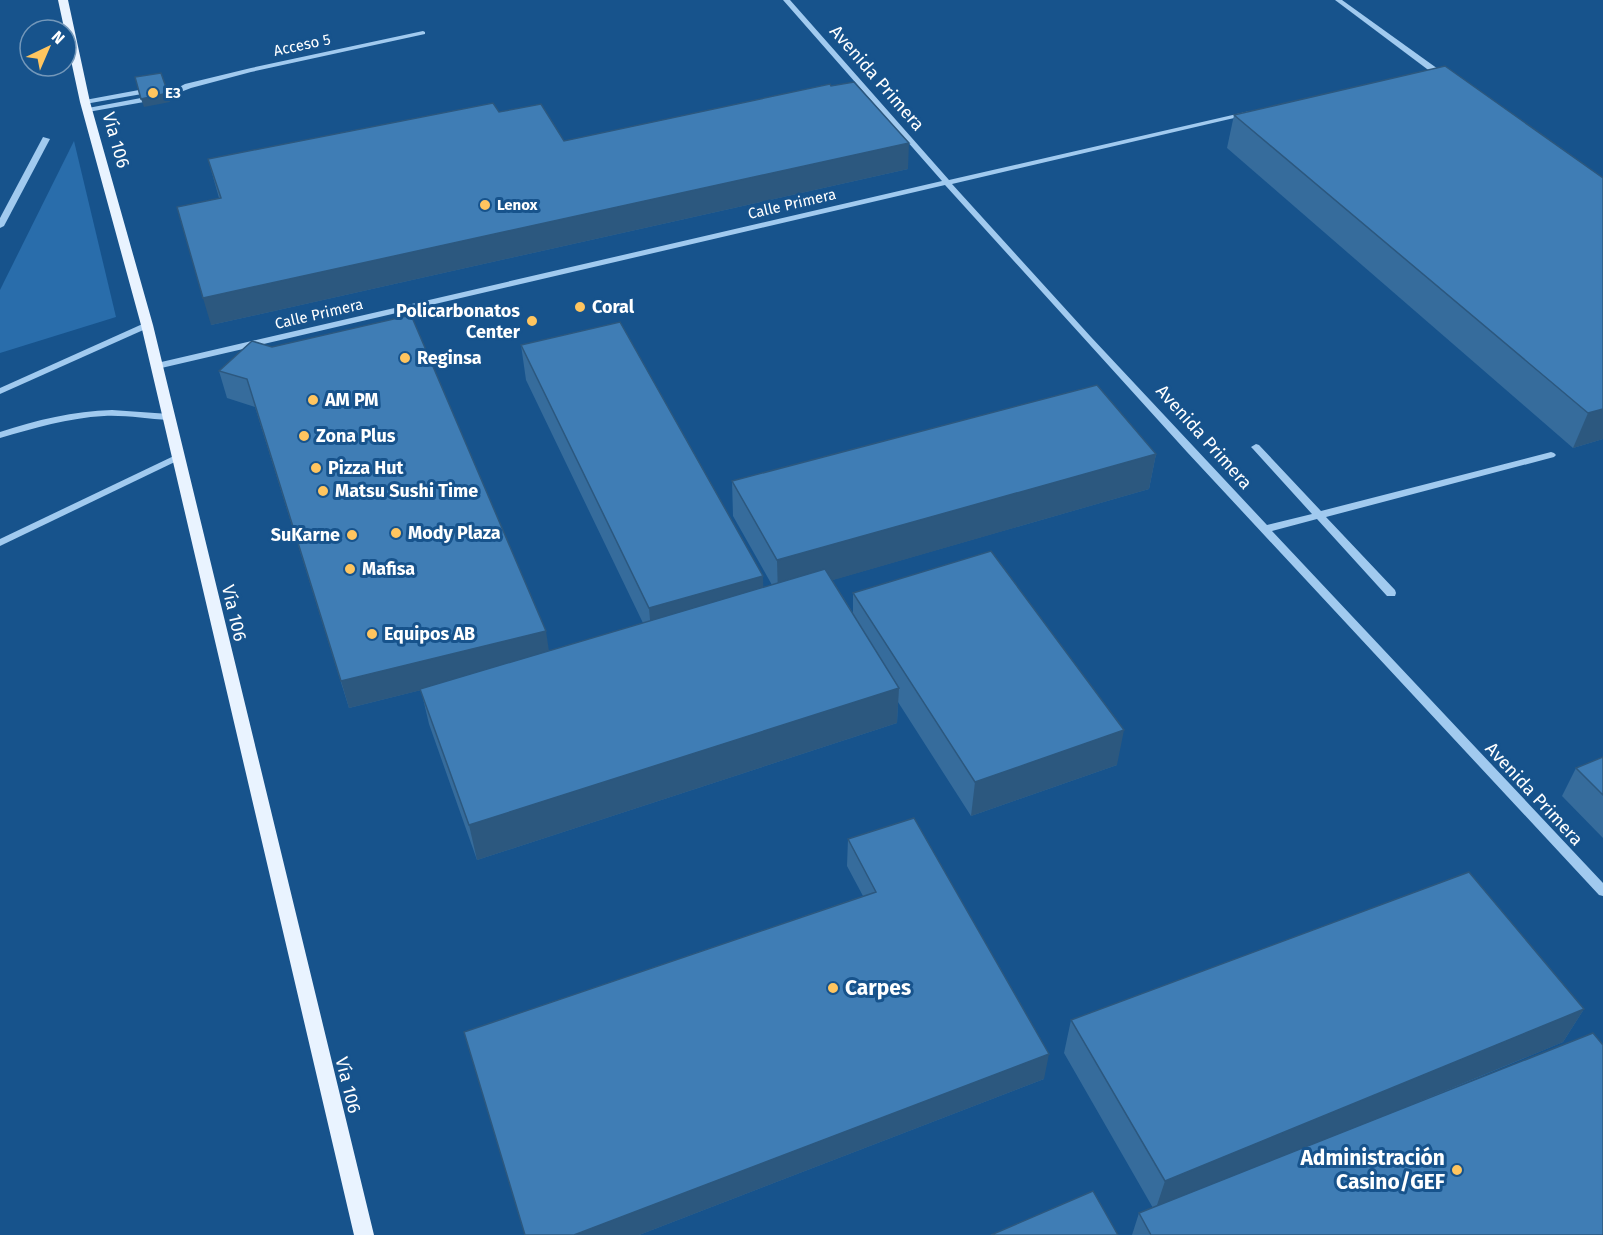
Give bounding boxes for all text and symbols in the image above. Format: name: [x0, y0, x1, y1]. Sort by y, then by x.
north arrow: [18, 18, 78, 78]
street label: Avenida Primera: [825, 20, 929, 136]
text: N: [48, 27, 68, 48]
street label: Acceso 5: [272, 30, 332, 60]
place label: E3: [165, 84, 181, 102]
marker: E3: [146, 86, 160, 100]
street label: Vía 106: [98, 109, 134, 171]
street label: Calle Primera: [746, 185, 838, 223]
place label: Lenox: [497, 196, 538, 214]
marker: Lenox: [478, 198, 492, 212]
street label: Calle Primera: [273, 295, 365, 333]
place label: Coral: [592, 296, 635, 318]
place label: Policarbonatos Center: [396, 300, 521, 343]
marker: Coral: [573, 300, 587, 314]
marker: Policarbonatos Center: [525, 314, 539, 328]
place label: Reginsa: [417, 347, 482, 369]
marker: Reginsa: [398, 351, 412, 365]
street label: Avenida Primera: [1151, 380, 1257, 494]
place label: AM PM: [324, 389, 378, 411]
marker: AM PM: [306, 393, 320, 407]
place label: Zona Plus: [316, 425, 396, 447]
marker: Zona Plus: [297, 429, 311, 443]
place label: Pizza Hut: [328, 457, 405, 479]
marker: Pizza Hut: [309, 461, 323, 475]
place label: Matsu Sushi Time: [335, 480, 478, 502]
marker: Matsu Sushi Time: [316, 484, 330, 498]
place label: Mody Plaza: [408, 522, 501, 544]
place label: SuKarne: [271, 524, 340, 546]
marker: Mody Plaza: [389, 526, 403, 540]
marker: SuKarne: [345, 528, 359, 542]
place label: Mafisa: [362, 558, 415, 580]
marker: Mafisa: [343, 562, 357, 576]
street label: Vía 106: [217, 583, 251, 643]
place label: Equipos AB: [384, 623, 475, 645]
marker: Equipos AB: [365, 627, 379, 641]
street label: Avenida Primera: [1480, 738, 1588, 850]
place label: Carpes: [845, 975, 911, 1001]
marker: Carpes: [826, 981, 840, 995]
street label: Vía 106: [330, 1055, 366, 1115]
place label: Administración Casino/GEF: [1299, 1145, 1446, 1195]
marker: Administración Casino/GEF: [1450, 1163, 1464, 1177]

